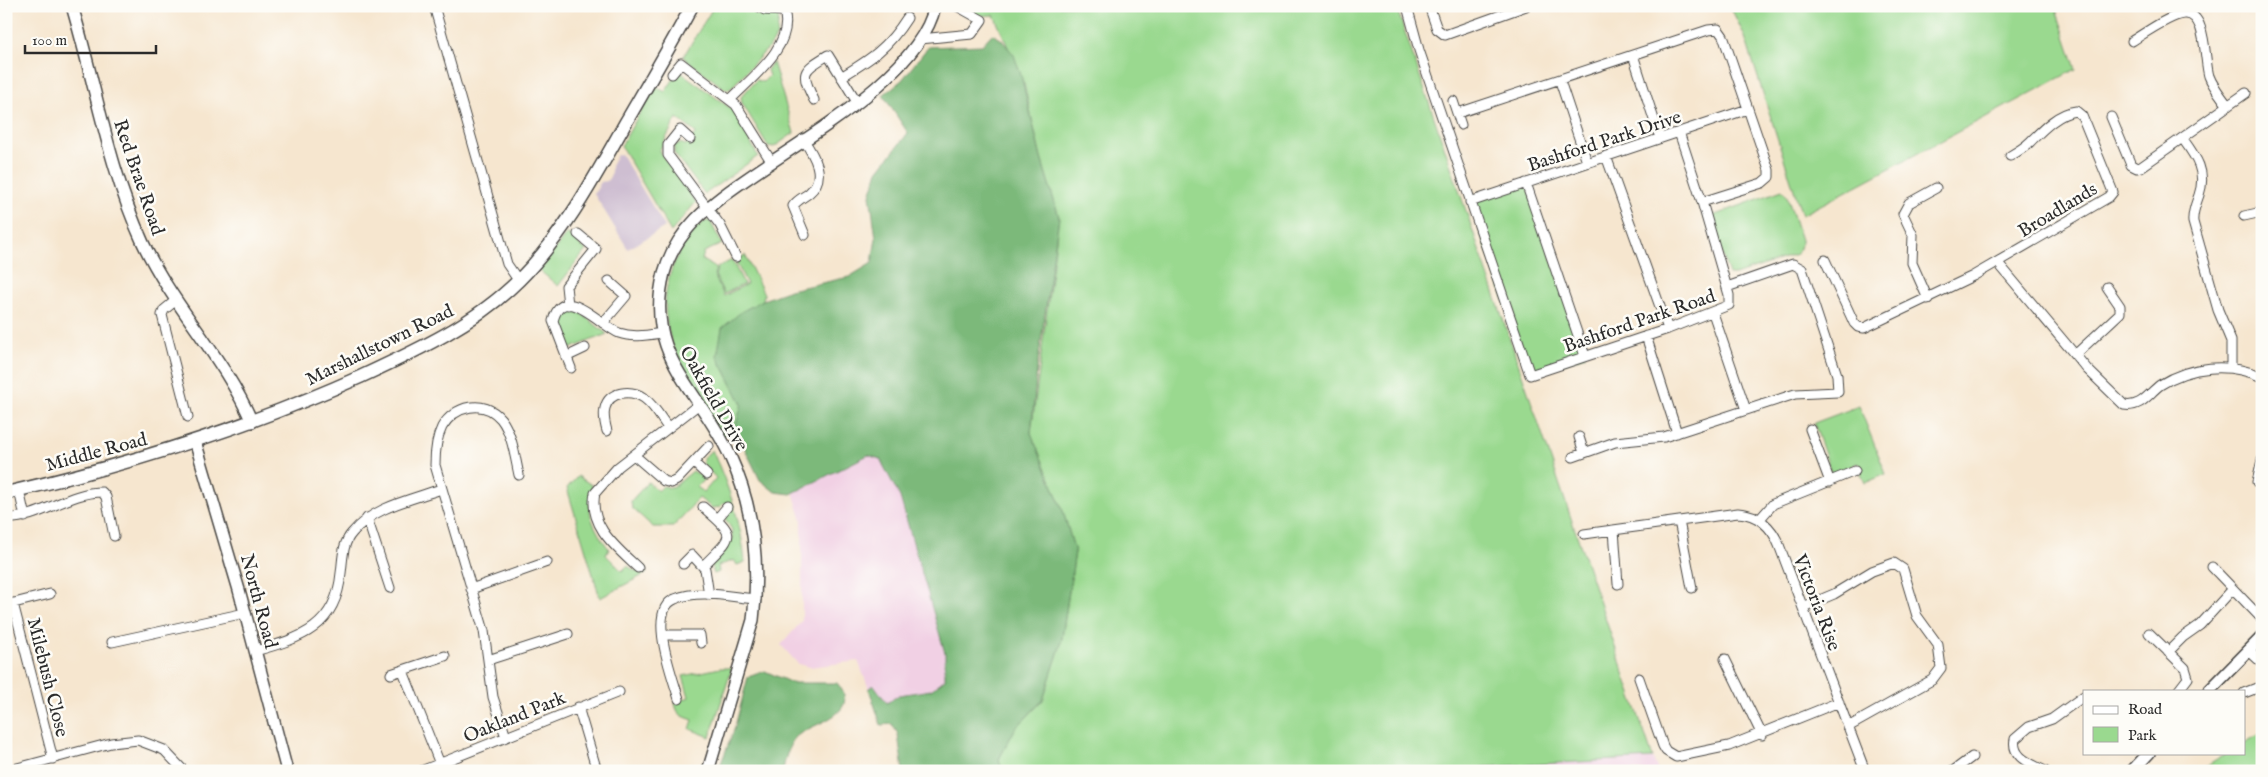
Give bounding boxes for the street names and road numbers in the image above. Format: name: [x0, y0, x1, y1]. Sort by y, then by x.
street label: Bashford Park Drive: [1525, 106, 1685, 178]
street label: Red Brae Road: [107, 117, 169, 240]
street label: Broadlands: [2014, 178, 2102, 244]
street label: Bashford Park Road: [1561, 284, 1720, 359]
street label: Marshallstown Road: [302, 299, 458, 392]
street label: Oakfield Drive: [673, 342, 753, 456]
street label: Middle Road: [43, 428, 151, 478]
street label: Victoria Rise: [1786, 550, 1846, 655]
street label: North Road: [234, 552, 282, 652]
street label: Milebush Close: [21, 615, 74, 740]
street label: Oakland Park: [460, 686, 570, 749]

